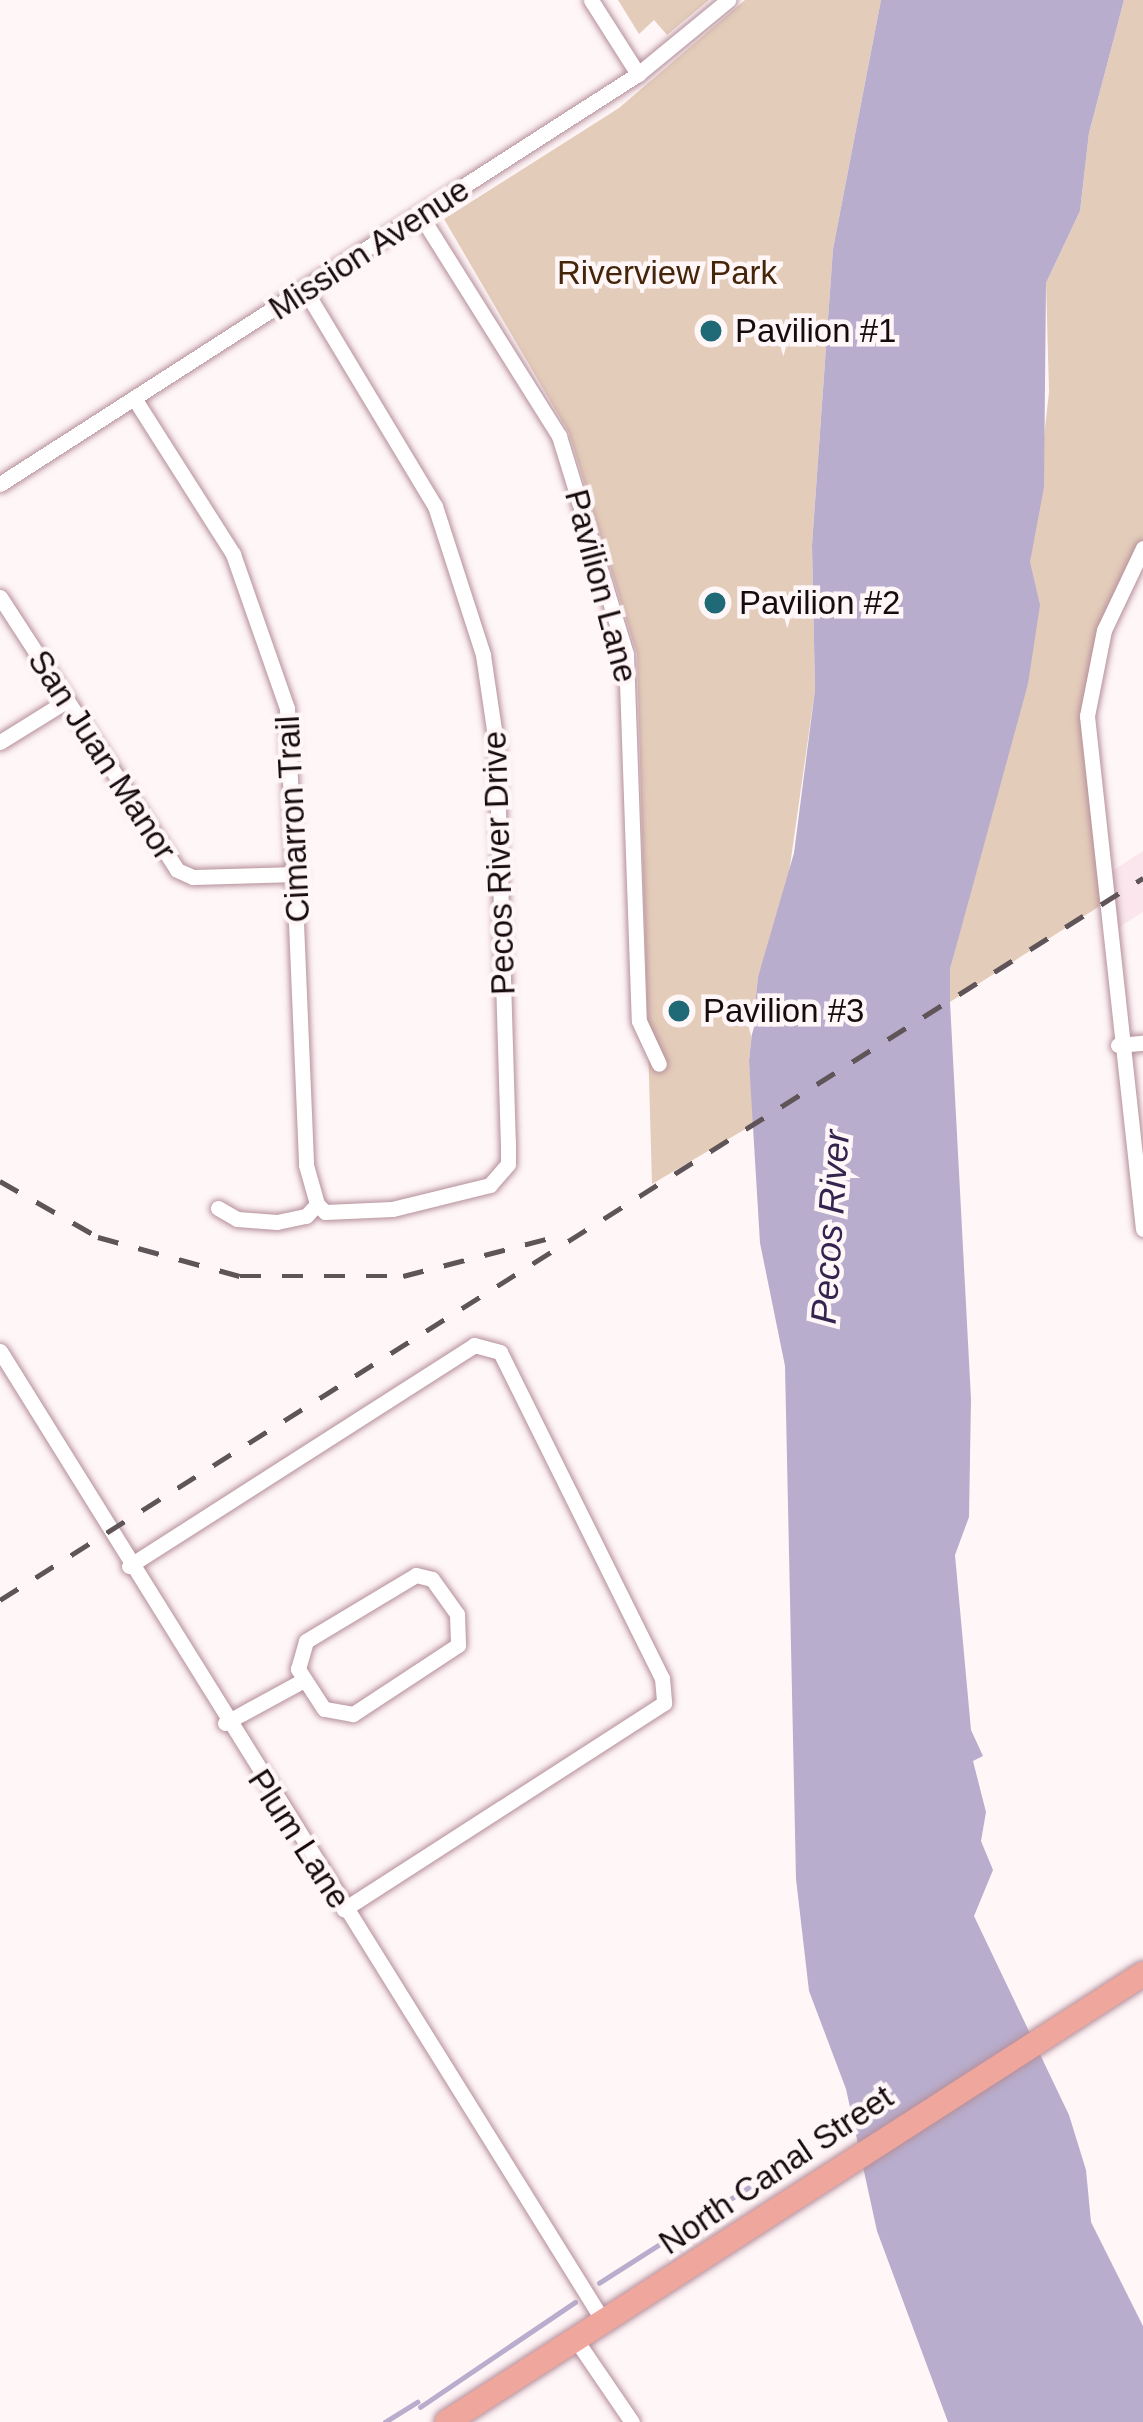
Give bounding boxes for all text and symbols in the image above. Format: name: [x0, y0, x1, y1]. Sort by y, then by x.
street label: Mission Avenue: [261, 169, 477, 329]
park label: Riverview Park: [557, 253, 777, 293]
place label: Pavilion #1: [735, 311, 896, 351]
marker: Pavilion #1: [698, 318, 724, 344]
street label: Pavilion Lane: [556, 485, 646, 687]
place label: Pavilion #2: [739, 583, 900, 623]
marker: Pavilion #2: [702, 590, 728, 616]
street label: San Juan Manor: [19, 643, 185, 867]
street label: Cimarron Trail: [268, 714, 318, 924]
street label: Pecos River Drive: [475, 730, 523, 996]
place label: Pavilion #3: [703, 991, 864, 1031]
marker: Pavilion #3: [666, 998, 692, 1024]
water label: Pecos River: [802, 1129, 858, 1325]
street label: Plum Lane: [239, 1762, 359, 1916]
street label: North Canal Street: [652, 2077, 900, 2263]

